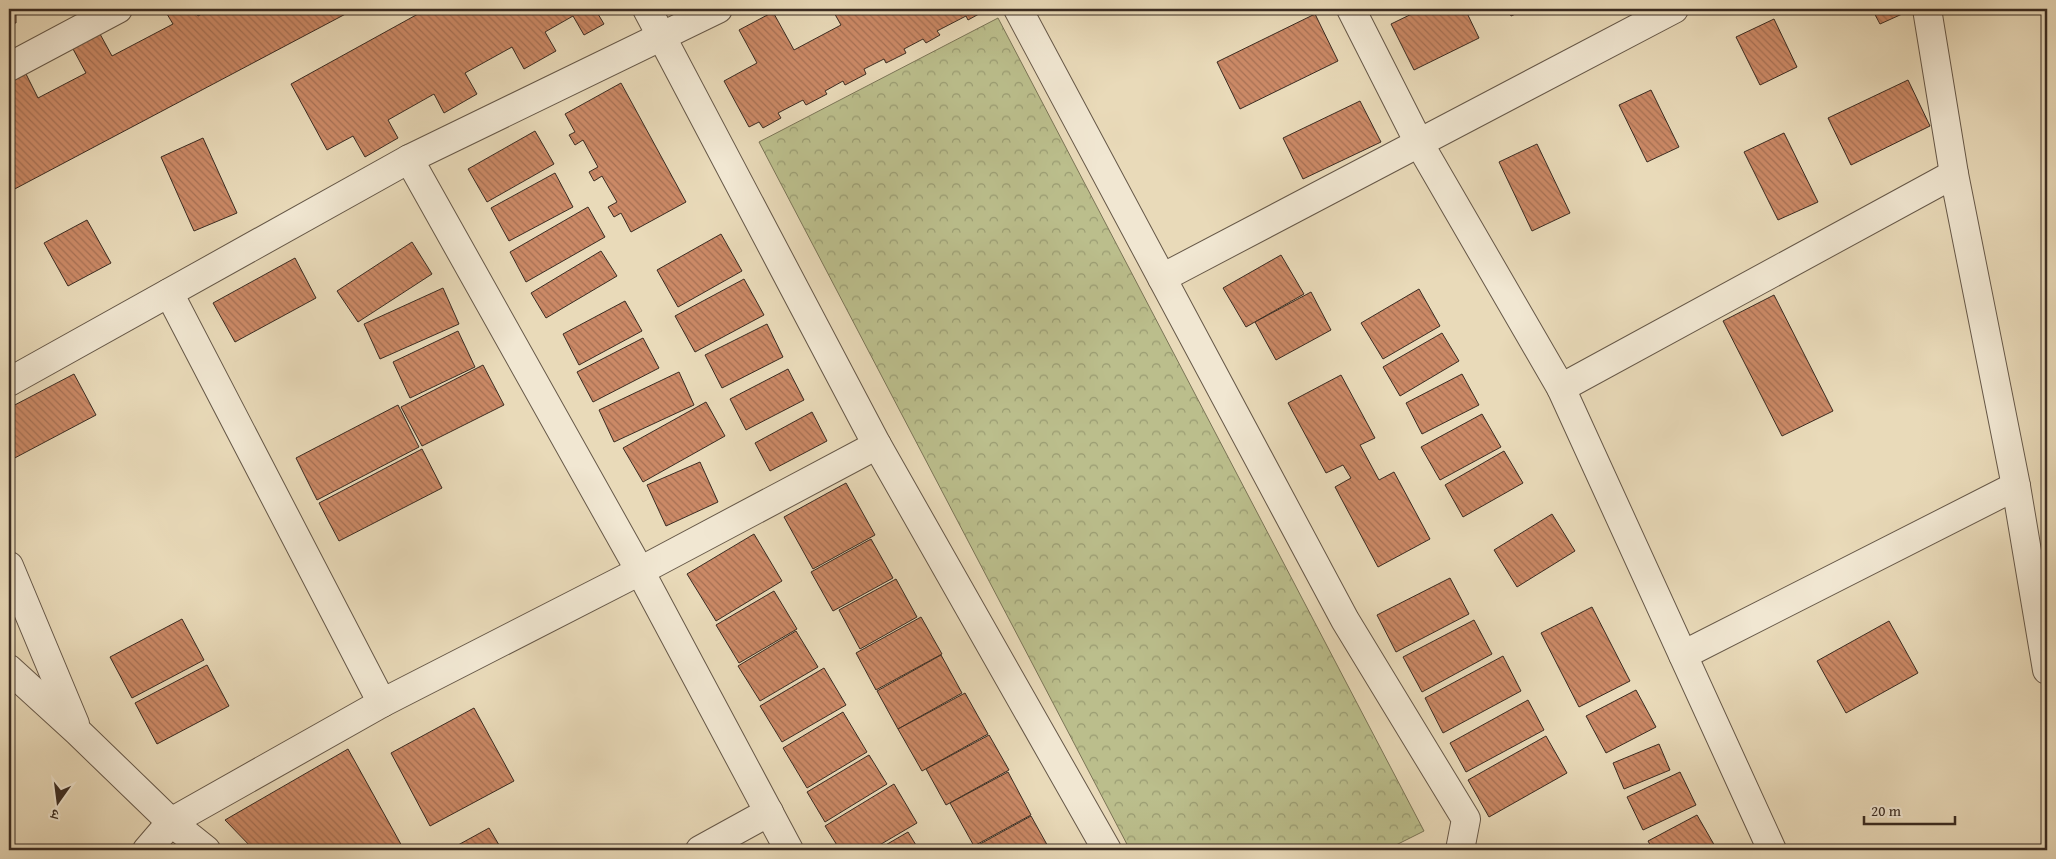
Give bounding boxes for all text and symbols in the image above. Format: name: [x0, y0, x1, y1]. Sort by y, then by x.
north arrow: [32, 776, 82, 826]
scale bar: [1864, 794, 1955, 826]
text: 20 m: [1871, 800, 1902, 821]
text: उ: [48, 804, 62, 825]

